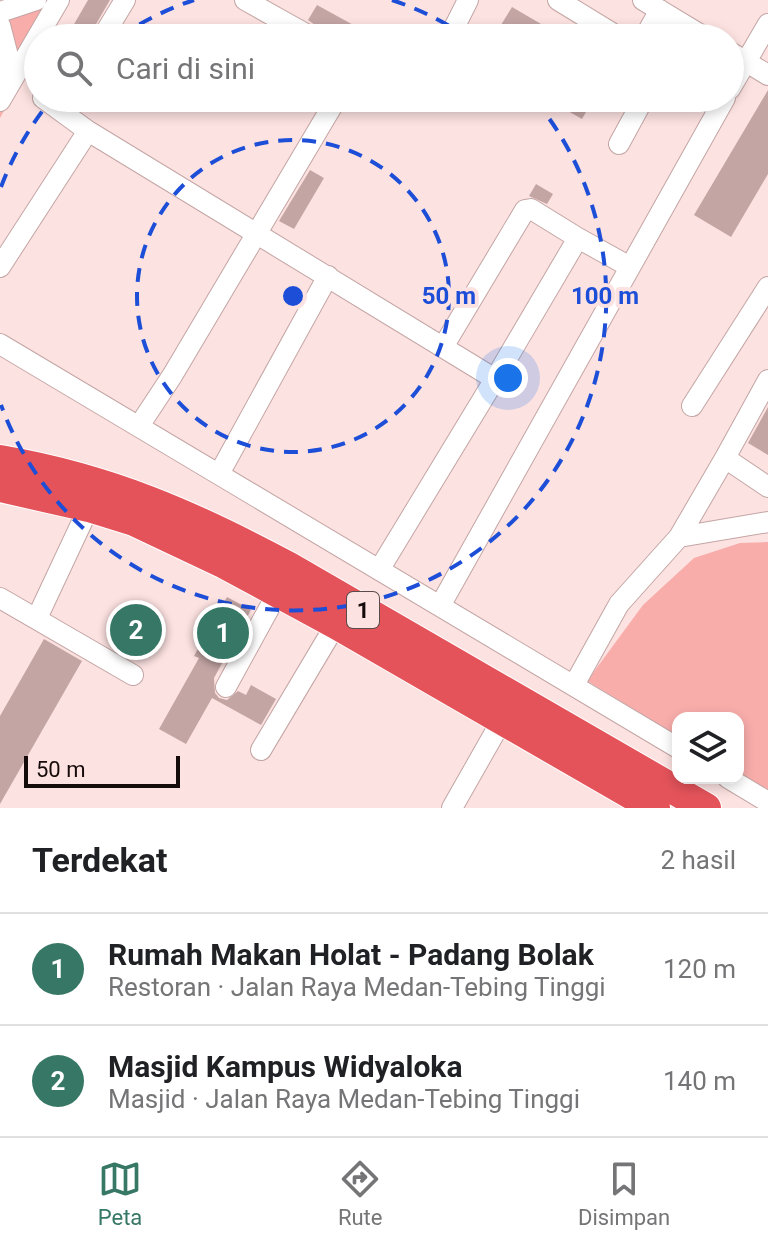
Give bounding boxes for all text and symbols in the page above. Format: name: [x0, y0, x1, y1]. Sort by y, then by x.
search box: [24, 24, 744, 112]
icon: search: [52, 46, 96, 90]
text: Cari di sini: [116, 51, 255, 86]
centre of rings: [279, 282, 307, 310]
text: 50 m: [422, 282, 476, 310]
text: 100 m: [571, 282, 639, 310]
your location: [488, 358, 528, 398]
road number: 1: [347, 592, 379, 628]
pin: 2: [110, 600, 162, 660]
pin: 1: [197, 603, 249, 663]
map controls: [672, 712, 744, 784]
button: layers: [672, 712, 744, 784]
scale bar: [24, 752, 180, 788]
text: 50 m: [36, 757, 85, 782]
text: Terdekat: [32, 840, 167, 880]
text: 2 hasil: [660, 845, 736, 875]
text: Rumah Makan Holat - Padang Bolak: [108, 937, 594, 972]
text: 1: [51, 954, 65, 984]
text: 120 m: [663, 954, 736, 984]
text: Restoran · Jalan Raya Medan-Tebing Tinggi: [108, 972, 606, 1002]
text: Masjid Kampus Widyaloka: [108, 1049, 462, 1084]
text: 2: [51, 1066, 65, 1096]
text: 140 m: [663, 1066, 736, 1096]
text: Masjid · Jalan Raya Medan-Tebing Tinggi: [108, 1084, 580, 1114]
tab: Peta: [98, 1157, 142, 1230]
tab: Rute: [338, 1157, 382, 1230]
tab: Disimpan: [578, 1157, 670, 1230]

